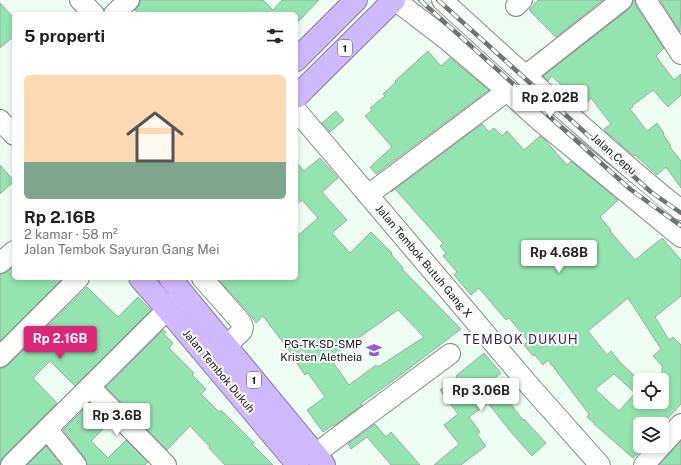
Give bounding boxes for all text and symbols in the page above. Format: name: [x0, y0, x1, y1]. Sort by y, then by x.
icon: filters: [264, 25, 286, 47]
text: 5 properti: [24, 26, 105, 46]
road number: 1: [338, 40, 352, 56]
pin: Rp 2.02B: [509, 85, 591, 119]
text: Rp 2.02B: [521, 90, 579, 105]
icon: home: [119, 101, 191, 173]
street label: Jalan Cepu: [589, 131, 639, 177]
street label: Jalan Tembok Butuh Gang X: [373, 202, 475, 320]
text: Rp 2.16B: [24, 207, 95, 227]
text: 2 kamar · 58 m²: [24, 227, 118, 242]
pin: Rp 4.68B: [518, 240, 600, 274]
text: Jalan Tembok Sayuran Gang Mei: [24, 242, 219, 257]
text: Rp 4.68B: [530, 245, 588, 260]
pin: Rp 2.16B: [19, 326, 101, 360]
street label: Jalan Tembok Dukuh: [181, 327, 257, 415]
text: Rp 2.16B: [33, 331, 87, 346]
district label: TEMBOK DUKUH: [463, 332, 579, 347]
place label: PG-TK-SD-SMP Kristen Aletheia: [280, 338, 362, 363]
school or university icon: PG-TK-SD-SMP Kristen Aletheia: [365, 341, 383, 359]
road number: 1: [247, 372, 261, 388]
map controls: [633, 373, 669, 453]
button: locate: [633, 373, 669, 409]
pin: Rp 3.06B: [440, 378, 522, 412]
text: Rp 3.06B: [452, 383, 510, 398]
pin: Rp 3.6B: [80, 403, 154, 437]
text: Rp 3.6B: [92, 408, 142, 423]
button: layers: [633, 417, 669, 453]

